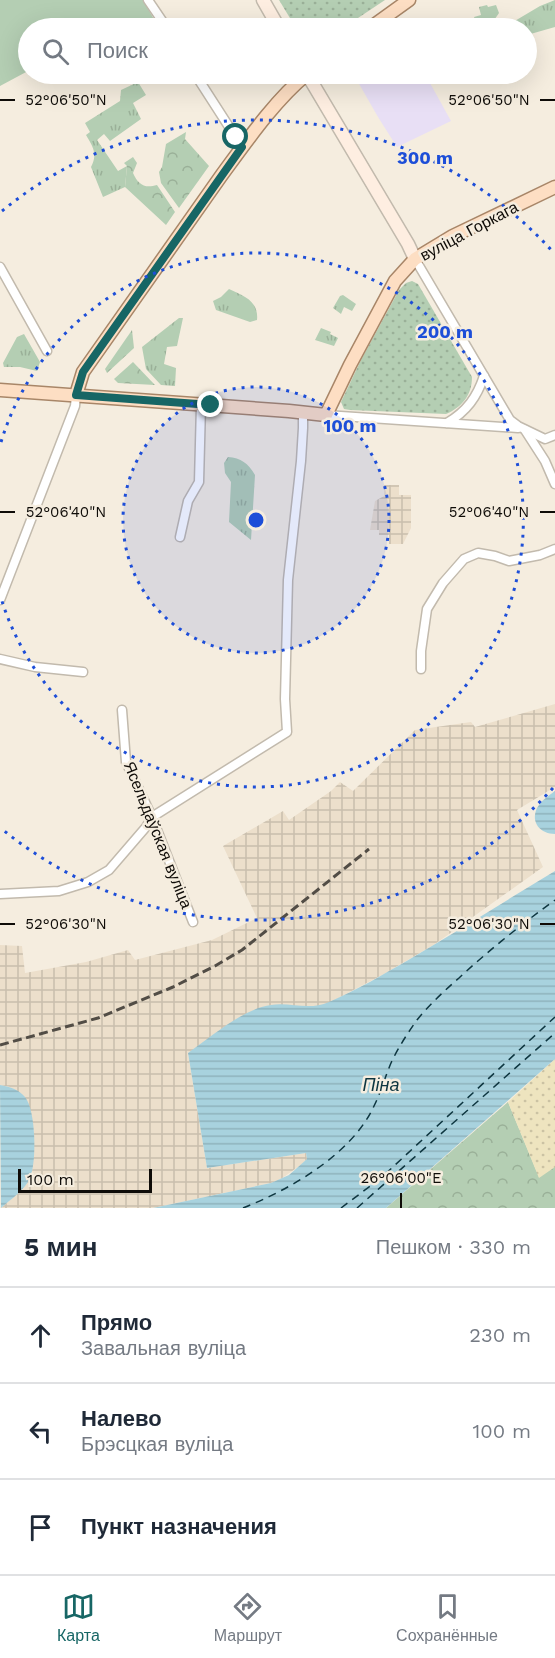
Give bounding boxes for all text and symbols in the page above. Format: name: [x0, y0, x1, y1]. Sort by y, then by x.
search box: [18, 18, 537, 84]
icon: search: [39, 35, 72, 68]
text: Поиск: [87, 38, 148, 63]
text: 52°06'50"N: [25, 91, 107, 109]
text: 52°06'50"N: [448, 91, 530, 109]
route start: [222, 123, 248, 149]
text: 300 m: [397, 147, 453, 168]
street label: вуліца Горкага: [417, 197, 521, 265]
text: 200 m: [417, 321, 473, 342]
route end: [197, 391, 223, 417]
text: 100 m: [323, 415, 377, 436]
text: 52°06'40"N: [26, 503, 106, 521]
text: 52°06'40"N: [449, 503, 529, 521]
centre of rings: [246, 510, 266, 530]
street label: Ясельдаўская вуліца: [120, 759, 196, 911]
text: 52°06'30"N: [25, 915, 107, 933]
text: 52°06'30"N: [448, 915, 530, 933]
water label: Піна: [363, 1074, 399, 1095]
scale bar: [18, 1166, 152, 1194]
text: 26°06'00"E: [360, 1169, 442, 1187]
text: 100 m: [27, 1170, 74, 1189]
text: 5 мин: [24, 1232, 98, 1262]
text: Пешком · 330 m: [376, 1235, 531, 1259]
text: Прямо: [81, 1310, 152, 1335]
icon: ahead: [24, 1319, 57, 1352]
text: 230 m: [469, 1323, 531, 1347]
text: Завальная вуліца: [81, 1336, 246, 1360]
text: Налево: [81, 1406, 162, 1431]
icon: left: [24, 1415, 57, 1448]
text: 100 m: [472, 1419, 531, 1443]
text: Брэсцкая вуліца: [81, 1432, 233, 1456]
icon: arrive: [24, 1511, 57, 1544]
text: Пункт назначения: [81, 1514, 277, 1539]
tab: Карта: [57, 1590, 100, 1645]
tab: Маршрут: [214, 1590, 282, 1645]
tab: Сохранённые: [396, 1590, 498, 1645]

